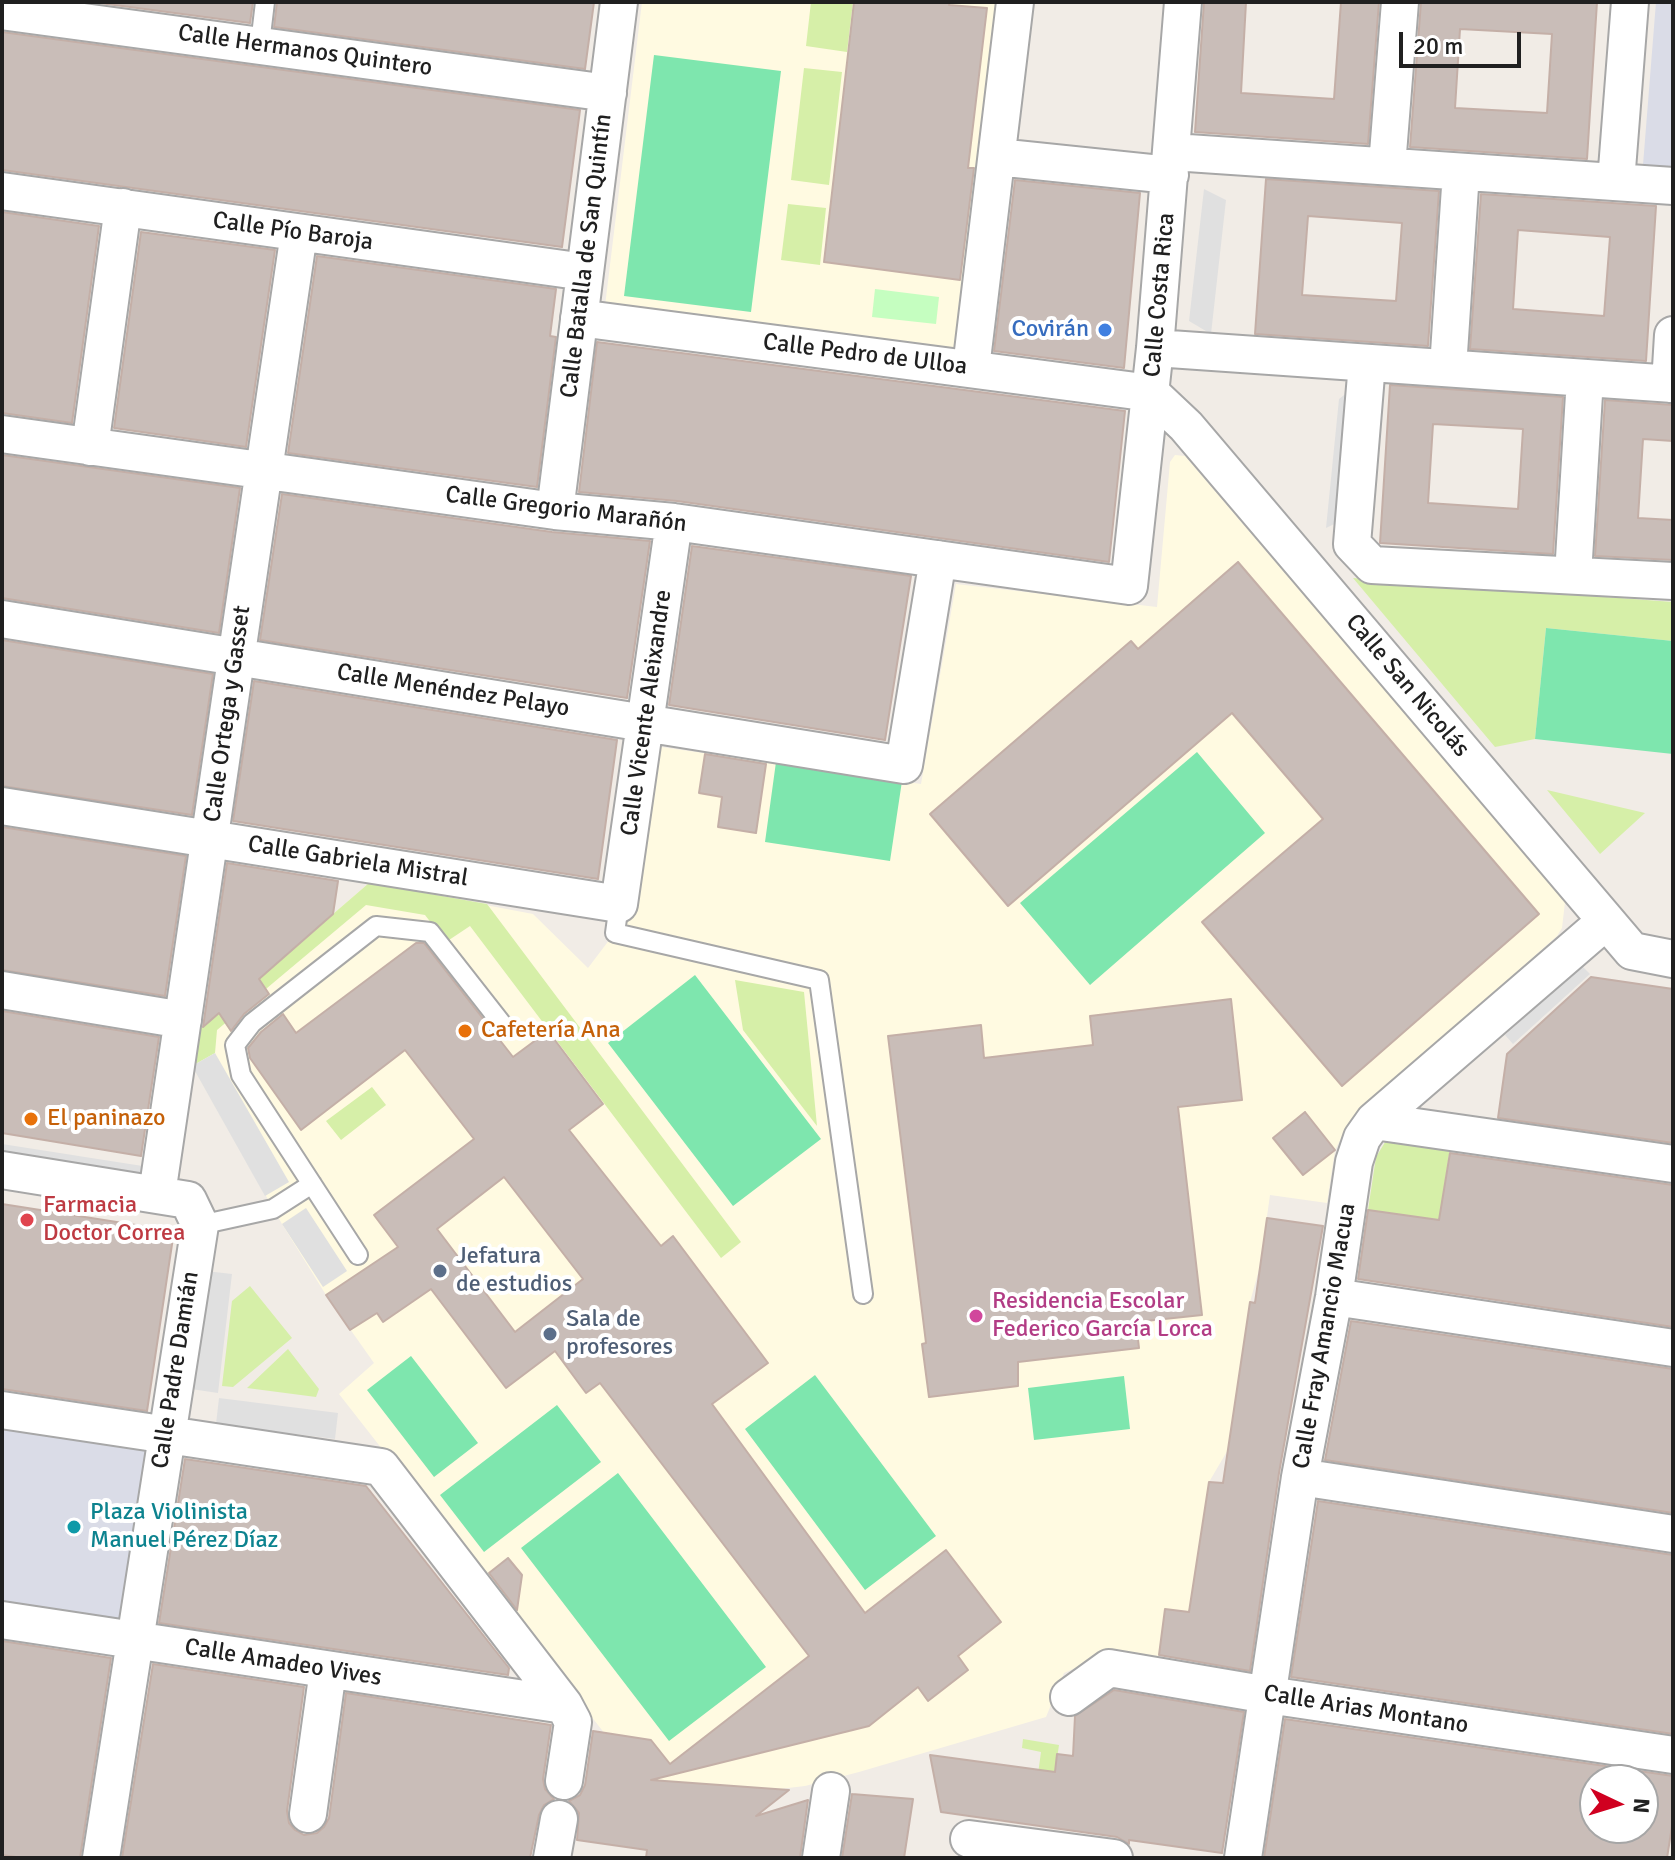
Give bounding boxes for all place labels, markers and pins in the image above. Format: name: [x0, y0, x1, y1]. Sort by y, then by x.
place label: Covirán: [1011, 316, 1089, 344]
marker: Covirán: [1096, 321, 1114, 339]
place label: Cafetería Ana: [481, 1017, 621, 1045]
marker: Cafetería Ana: [456, 1022, 474, 1040]
place label: El paninazo: [47, 1105, 165, 1133]
marker: El paninazo: [22, 1110, 40, 1128]
place label: Farmacia Doctor Correa: [43, 1192, 185, 1248]
marker: Farmacia Doctor Correa: [18, 1211, 36, 1229]
place label: Jefatura de estudios: [456, 1243, 572, 1299]
marker: Jefatura de estudios: [431, 1262, 449, 1280]
place label: Residencia Escolar Federico García Lorca: [992, 1288, 1213, 1344]
place label: Sala de profesores: [566, 1306, 673, 1362]
marker: Residencia Escolar Federico García Lorca: [967, 1307, 985, 1325]
marker: Sala de profesores: [541, 1325, 559, 1343]
place label: Plaza Violinista Manuel Pérez Díaz: [90, 1499, 278, 1555]
marker: Plaza Violinista Manuel Pérez Díaz: [65, 1518, 83, 1536]

